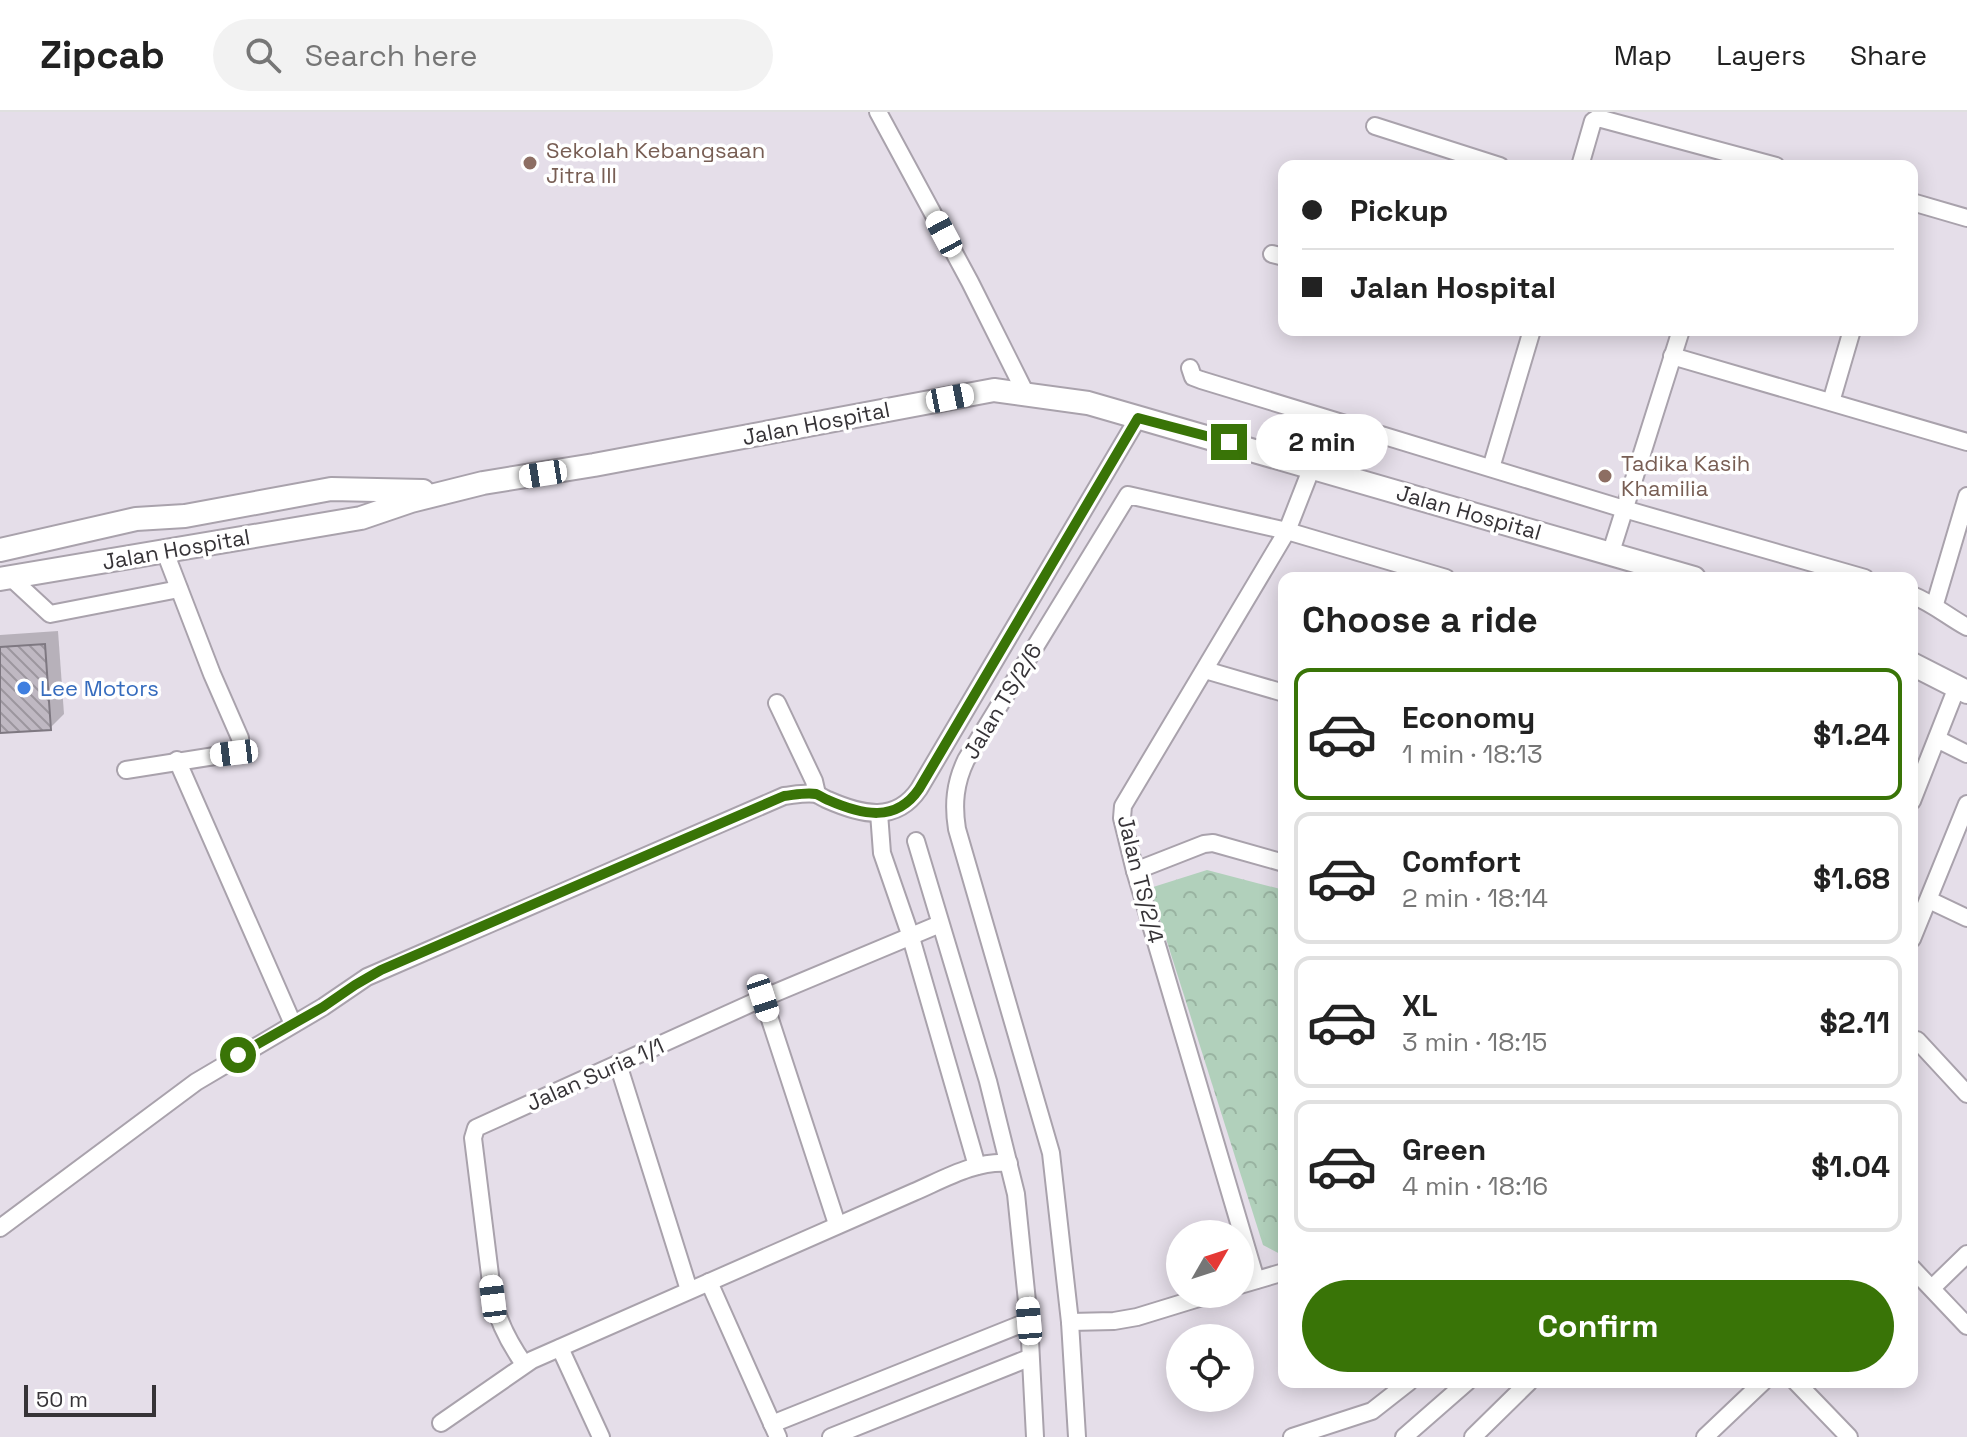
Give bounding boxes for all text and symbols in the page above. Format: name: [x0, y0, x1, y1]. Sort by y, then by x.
search box: [213, 19, 773, 91]
text: Zipcab: [40, 31, 165, 79]
icon: search: [241, 33, 285, 77]
text: Search here: [305, 36, 478, 75]
text: Map: [1614, 37, 1672, 73]
text: Layers: [1716, 37, 1806, 73]
text: Share: [1850, 37, 1927, 73]
place label: Sekolah Kebangsaan Jitra III: [546, 136, 765, 189]
marker: Sekolah Kebangsaan Jitra III: [521, 154, 539, 172]
text: Pickup: [1350, 191, 1448, 230]
car: [922, 207, 966, 261]
text: Jalan Hospital: [1350, 268, 1556, 307]
car: [924, 382, 976, 414]
street label: Jalan Hospital: [740, 395, 892, 451]
callout: 2 min: [1257, 414, 1389, 470]
route end: [1211, 424, 1247, 460]
text: 2 min: [1288, 425, 1356, 459]
place label: Tadika Kasih Khamilia: [1621, 449, 1750, 502]
car: [517, 458, 569, 490]
marker: Tadika Kasih Khamilia: [1596, 467, 1614, 485]
street label: Jalan Hospital: [1393, 478, 1545, 546]
street label: Jalan Hospital: [100, 522, 252, 576]
text: Choose a ride: [1302, 597, 1538, 643]
street label: Jalan TS/2/6: [956, 638, 1048, 764]
place label: Lee Motors: [40, 674, 159, 702]
marker: Lee Motors: [15, 679, 33, 697]
icon: car: [1306, 698, 1378, 770]
text: Economy: [1402, 698, 1535, 737]
text: $1.24: [1813, 715, 1890, 754]
text: 1 min · 18:13: [1402, 737, 1543, 771]
car: [209, 738, 259, 768]
street label: Jalan TS/2/4: [1112, 812, 1170, 946]
icon: car: [1306, 842, 1378, 914]
text: Comfort: [1402, 842, 1521, 881]
text: $1.68: [1813, 859, 1890, 898]
text: 2 min · 18:14: [1402, 881, 1548, 915]
car: [744, 971, 782, 1025]
icon: car: [1306, 986, 1378, 1058]
text: XL: [1402, 986, 1438, 1025]
text: $2.11: [1820, 1003, 1890, 1042]
text: 3 min · 18:15: [1402, 1025, 1547, 1059]
street label: Jalan Suria 1/1: [522, 1031, 668, 1117]
route start: [220, 1037, 256, 1073]
icon: car: [1306, 1130, 1378, 1202]
text: Green: [1402, 1130, 1486, 1169]
text: $1.04: [1811, 1147, 1890, 1186]
text: 4 min · 18:16: [1402, 1169, 1548, 1203]
north arrow: [1166, 1220, 1254, 1308]
map controls: [1166, 1220, 1254, 1412]
car: [478, 1274, 508, 1324]
button: Confirm: [1302, 1280, 1894, 1372]
car: [1015, 1296, 1043, 1346]
button: locate: [1166, 1324, 1254, 1412]
scale bar: [24, 1381, 156, 1417]
text: 50 m: [36, 1385, 88, 1413]

